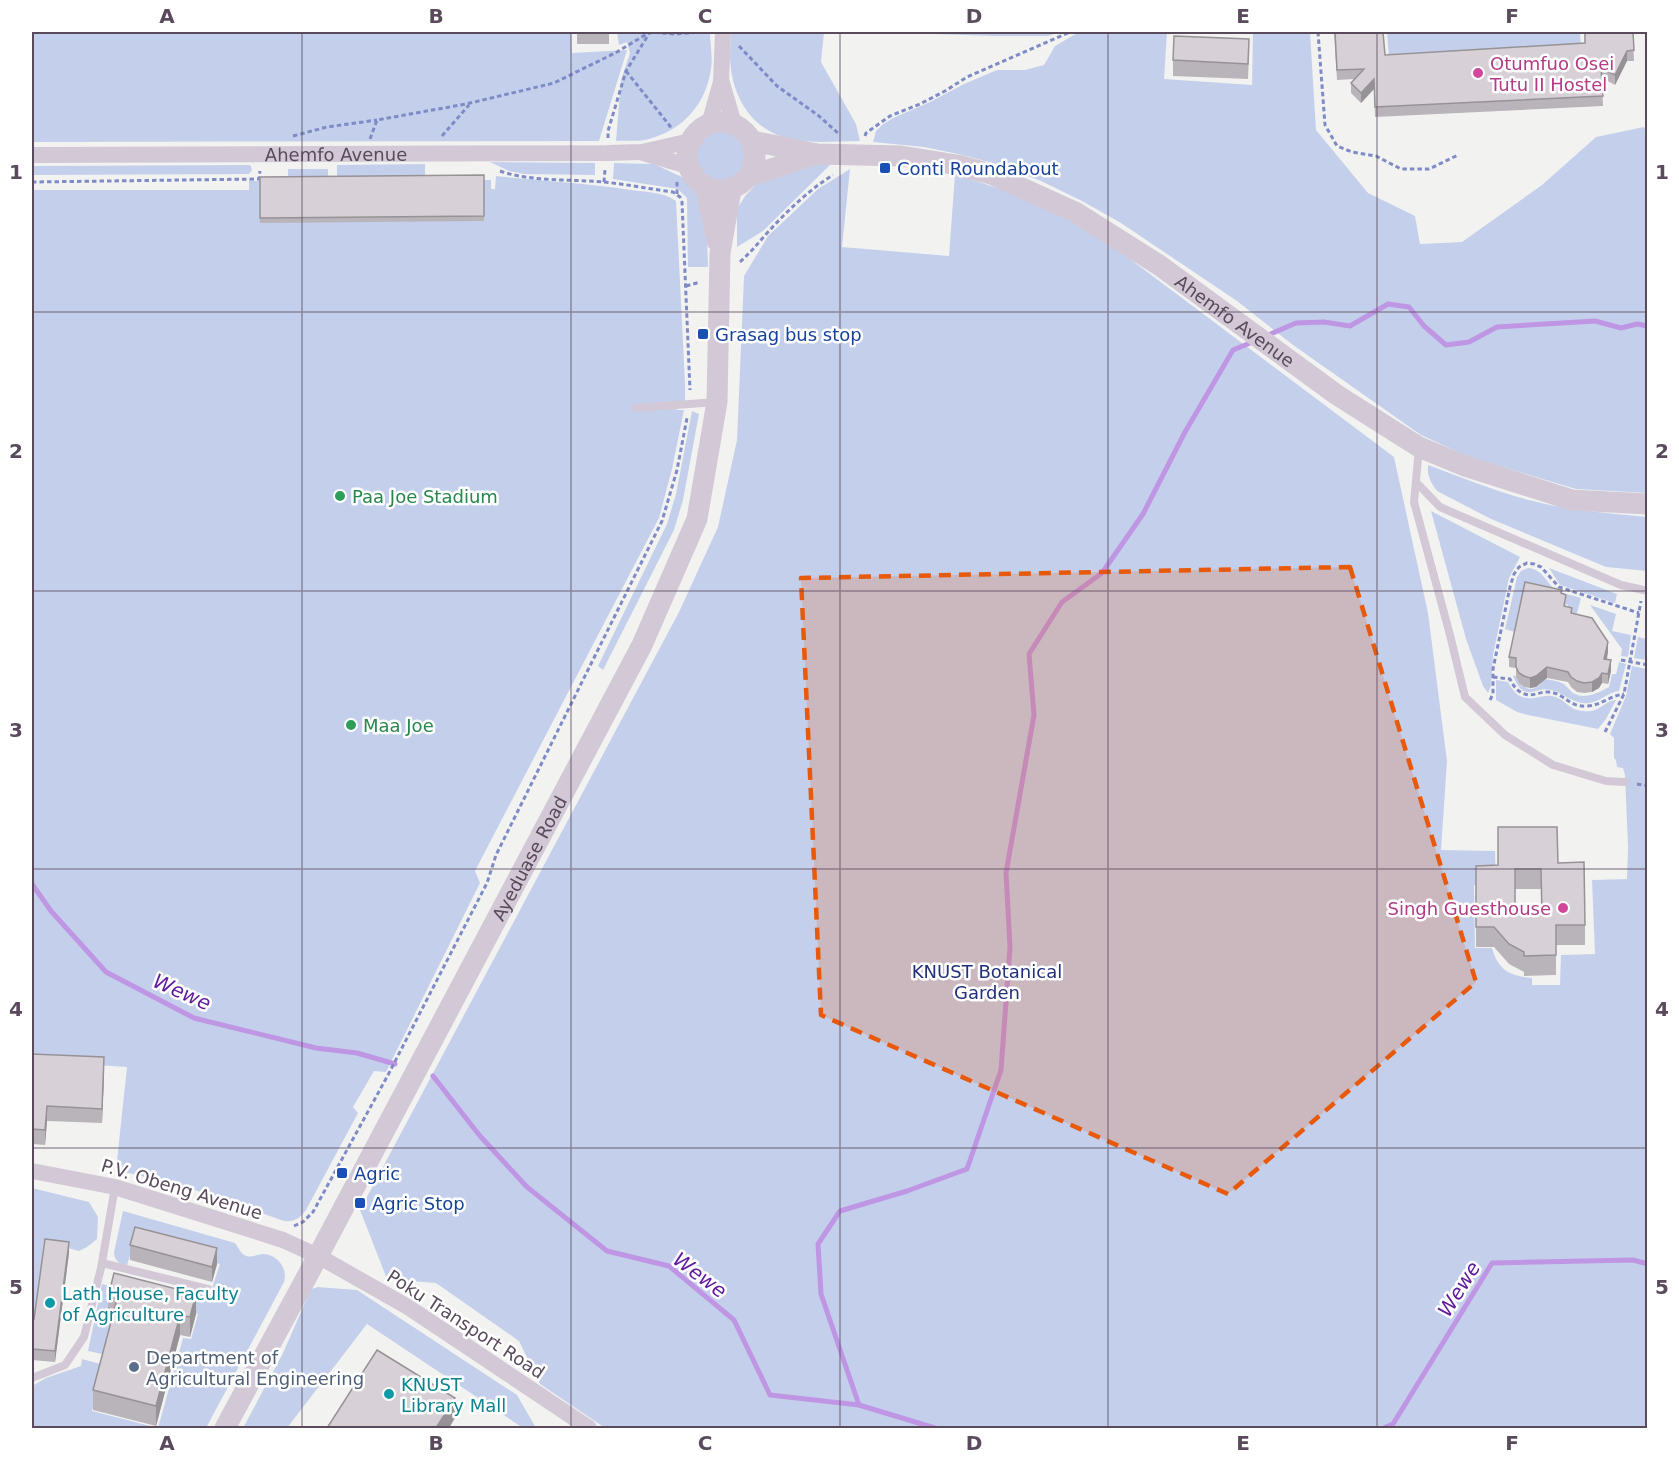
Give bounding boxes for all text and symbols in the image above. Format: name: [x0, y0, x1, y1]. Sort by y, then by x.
text: A: [159, 4, 175, 28]
text: B: [428, 4, 444, 28]
text: C: [698, 4, 712, 28]
text: D: [966, 4, 982, 28]
text: E: [1236, 4, 1250, 28]
text: F: [1505, 4, 1519, 28]
place label: Otumfuo Osei Tutu II Hostel: [1489, 53, 1614, 95]
marker: Otumfuo Osei Tutu II Hostel: [1471, 66, 1485, 80]
street label: Ahemfo Avenue: [265, 143, 407, 165]
place label: Conti Roundabout: [897, 158, 1059, 179]
text: 1: [9, 160, 23, 184]
text: 1: [1655, 160, 1669, 184]
marker: Conti Roundabout: [878, 161, 892, 175]
street label: Ahemfo Avenue: [1171, 270, 1299, 371]
place label: Grasag bus stop: [715, 324, 862, 345]
marker: Grasag bus stop: [696, 327, 710, 341]
text: 2: [9, 439, 23, 463]
text: 2: [1655, 439, 1669, 463]
place label: Paa Joe Stadium: [352, 486, 498, 507]
marker: Paa Joe Stadium: [333, 489, 347, 503]
place label: Maa Joe: [363, 715, 434, 736]
text: 3: [9, 718, 23, 742]
marker: Maa Joe: [344, 718, 358, 732]
text: 3: [1655, 718, 1669, 742]
street label: Ayeduase Road: [487, 792, 571, 924]
place label: Singh Guesthouse: [1387, 898, 1551, 919]
marker: Singh Guesthouse: [1556, 901, 1570, 915]
park label: KNUST Botanical Garden: [912, 961, 1062, 1003]
water label: Wewe: [149, 969, 215, 1015]
text: 4: [9, 997, 23, 1021]
text: 4: [1655, 997, 1669, 1021]
street label: P.V. Obeng Avenue: [99, 1155, 265, 1223]
place label: Agric: [354, 1163, 400, 1184]
marker: Agric: [335, 1166, 349, 1180]
place label: Agric Stop: [372, 1193, 465, 1214]
marker: Agric Stop: [353, 1196, 367, 1210]
water label: Wewe: [669, 1247, 731, 1303]
water label: Wewe: [1433, 1257, 1485, 1321]
street label: Poku Transport Road: [383, 1265, 549, 1383]
text: 5: [9, 1275, 23, 1299]
text: 5: [1655, 1275, 1669, 1299]
place label: Lath House, Faculty of Agriculture: [62, 1283, 239, 1325]
marker: Lath House, Faculty of Agriculture: [43, 1296, 57, 1310]
place label: Department of Agricultural Engineering: [146, 1347, 364, 1389]
marker: Department of Agricultural Engineering: [127, 1360, 141, 1374]
place label: KNUST Library Mall: [401, 1374, 506, 1416]
marker: KNUST Library Mall: [382, 1387, 396, 1401]
text: A: [159, 1431, 175, 1455]
text: B: [428, 1431, 444, 1455]
text: C: [698, 1431, 712, 1455]
text: D: [966, 1431, 982, 1455]
text: E: [1236, 1431, 1250, 1455]
text: F: [1505, 1431, 1519, 1455]

